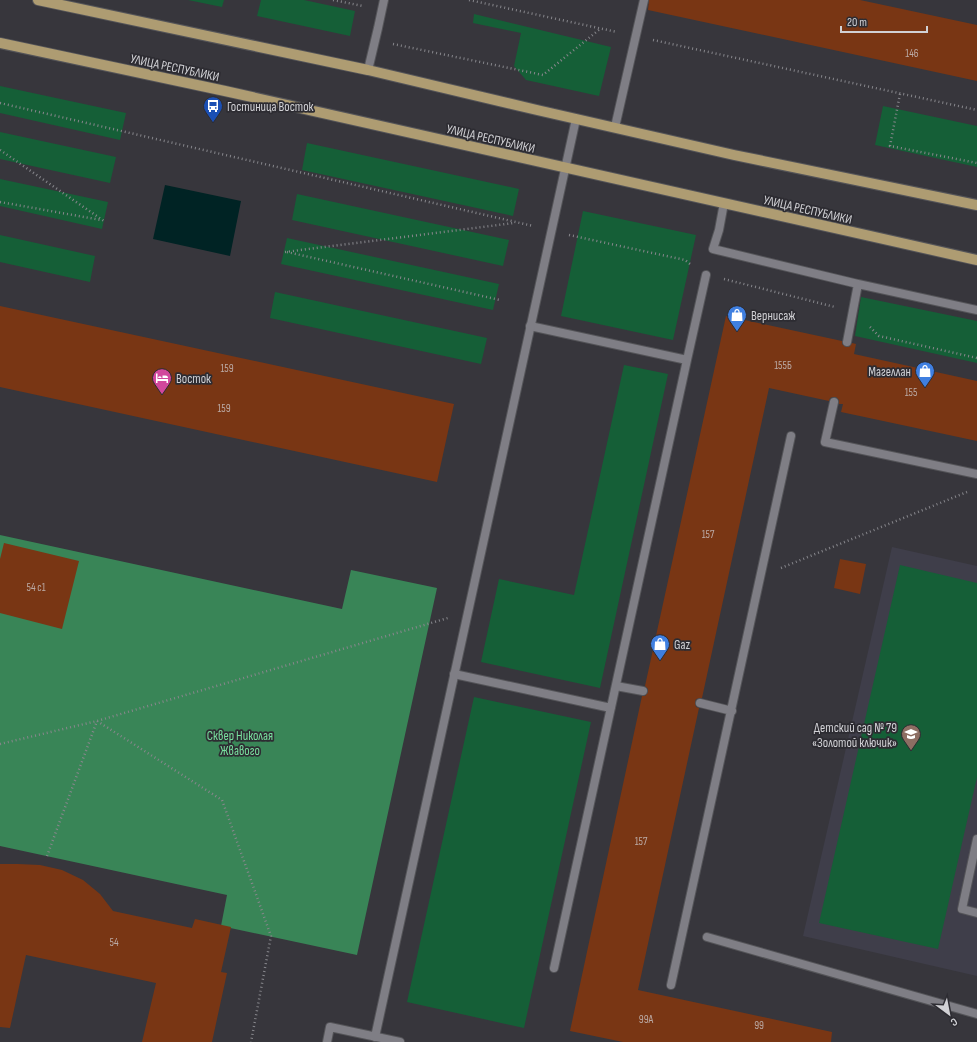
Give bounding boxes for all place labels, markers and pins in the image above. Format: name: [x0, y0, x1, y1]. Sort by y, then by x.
bus stop icon: Гостиница Восток: [202, 95, 224, 123]
place label: Гостиница Восток: [227, 99, 314, 115]
shop icon: Вернисаж: [726, 304, 748, 332]
place label: Вернисаж: [751, 308, 795, 324]
shop icon: Магеллан: [914, 360, 936, 388]
place label: Магеллан: [868, 364, 911, 380]
hotel icon: Восток: [151, 367, 173, 395]
place label: Восток: [176, 371, 211, 387]
shop icon: Gaz: [649, 633, 671, 661]
place label: Gaz: [674, 637, 690, 653]
place label: Детский сад № 79 «Золотой ключик»: [812, 720, 897, 751]
school or university icon: Детский сад № 79 «Золотой ключик»: [900, 723, 922, 751]

